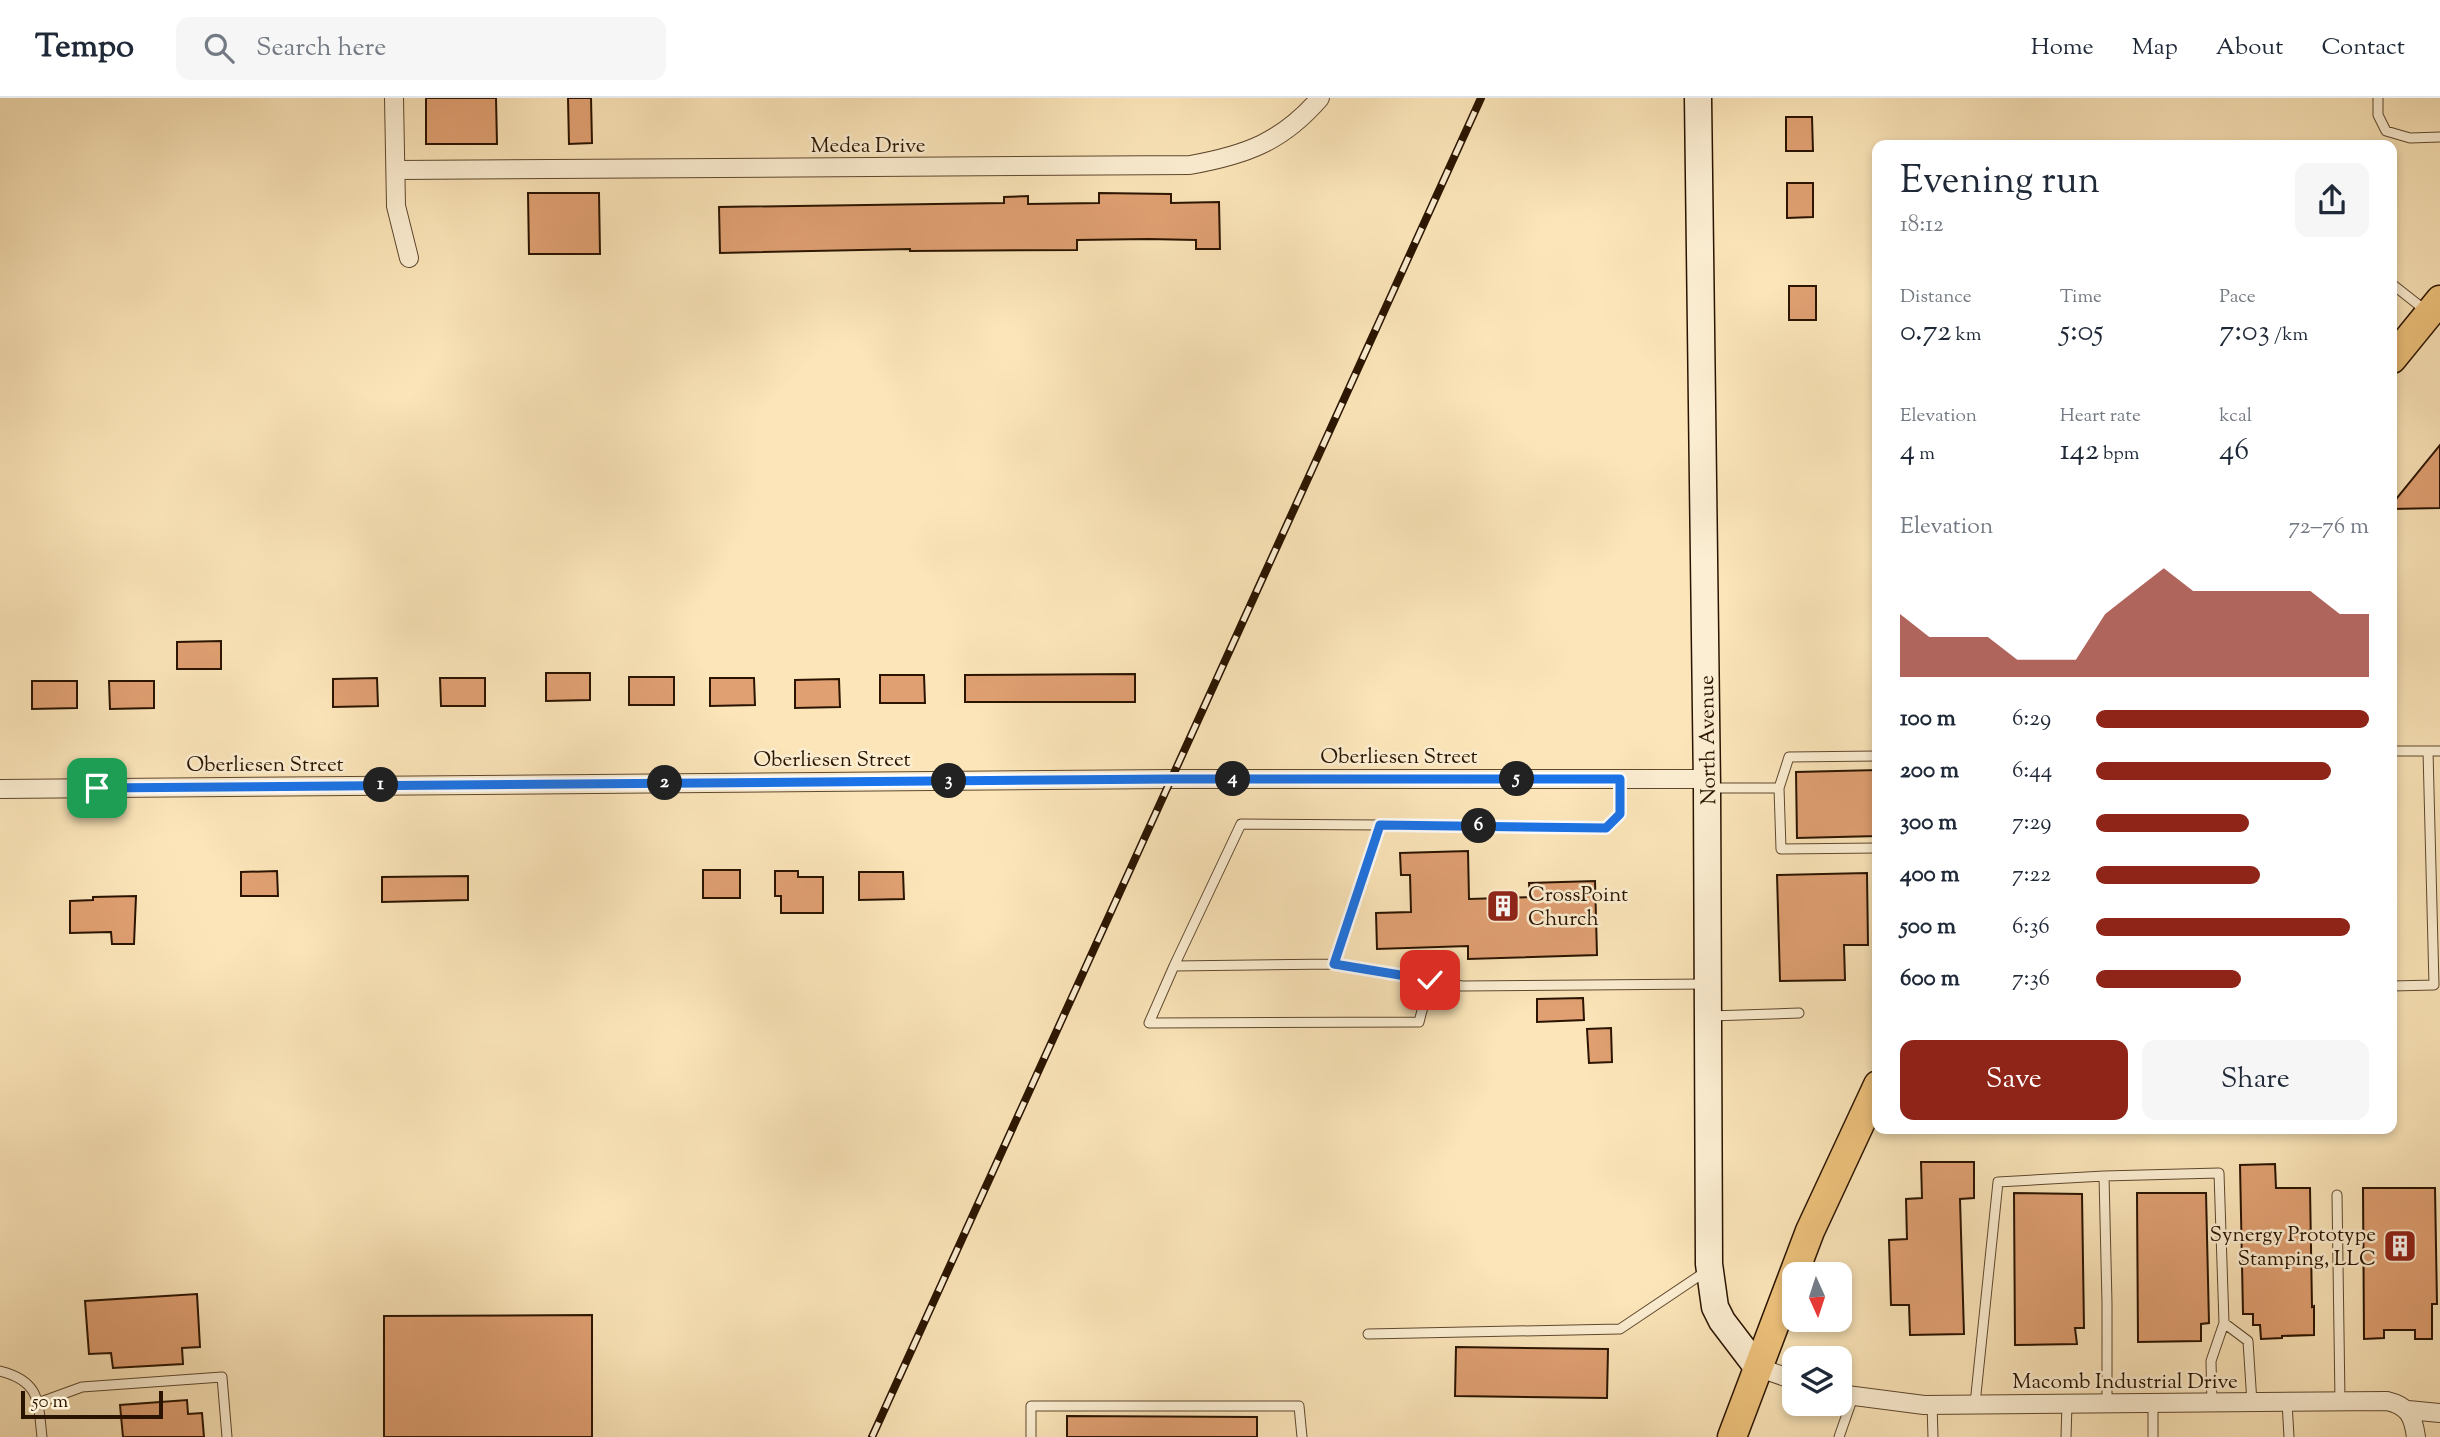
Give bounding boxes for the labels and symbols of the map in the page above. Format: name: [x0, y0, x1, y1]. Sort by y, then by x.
street label: Medea Drive: [811, 132, 925, 162]
street label: North Avenue: [1693, 675, 1725, 805]
street label: Oberliesen Street: [1320, 743, 1478, 773]
street label: Oberliesen Street: [753, 746, 911, 776]
street label: Oberliesen Street: [186, 751, 344, 781]
pin: [67, 758, 127, 818]
pin: 4: [1216, 762, 1250, 796]
pin: 5: [1500, 762, 1534, 796]
pin: 3: [932, 764, 967, 798]
pin: 2: [648, 766, 682, 800]
pin: 1: [364, 768, 398, 802]
pin: 6: [1462, 808, 1496, 844]
place label: CrossPoint Church: [1528, 881, 1628, 935]
building icon: CrossPoint Church: [1484, 887, 1522, 925]
pin: [1400, 950, 1460, 1010]
place label: Synergy Prototype Stamping, LLC: [2210, 1221, 2376, 1275]
building icon: Synergy Prototype Stamping, LLC: [2381, 1227, 2419, 1265]
north arrow: [1782, 1262, 1852, 1332]
street label: Macomb Industrial Drive: [2012, 1368, 2238, 1398]
scale bar: [21, 1388, 163, 1420]

